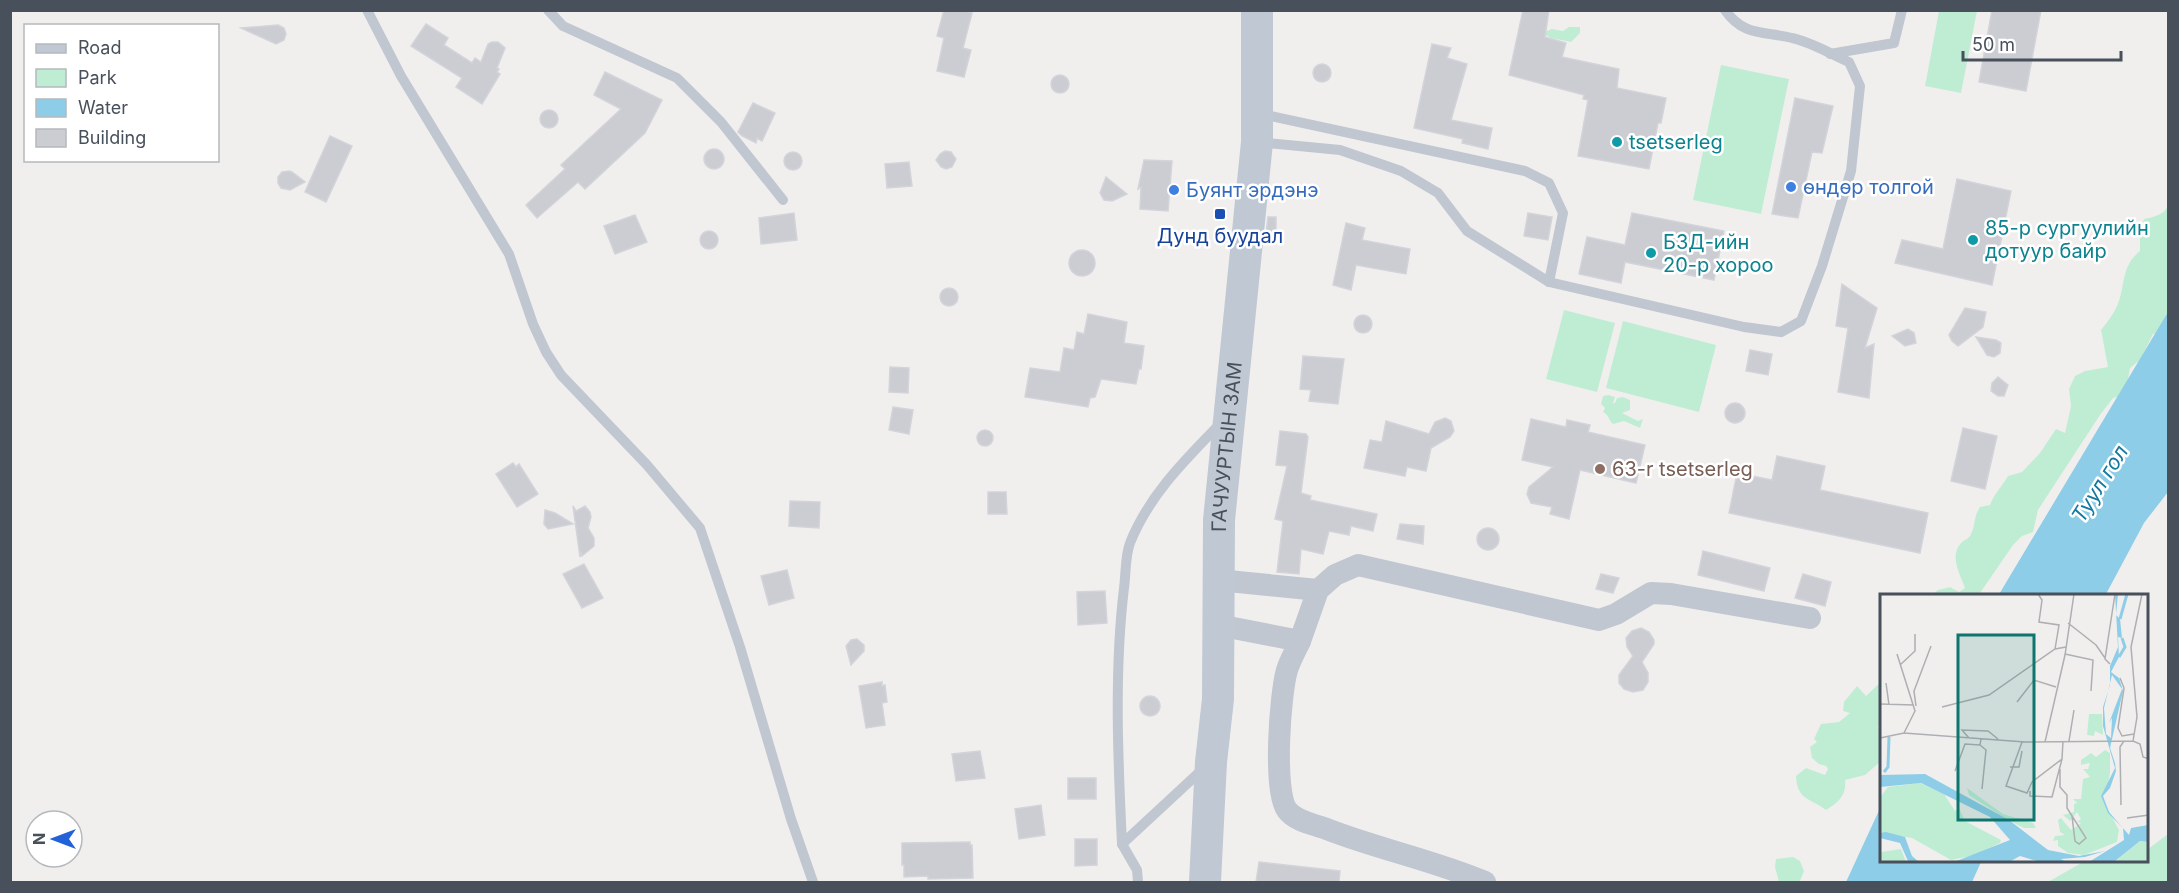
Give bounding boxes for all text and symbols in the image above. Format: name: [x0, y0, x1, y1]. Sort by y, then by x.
legend: [24, 24, 219, 162]
scale bar: [1963, 24, 2120, 62]
text: 50 m: [1972, 34, 2015, 55]
text: Road: [78, 37, 121, 58]
text: Park: [78, 67, 117, 88]
text: Water: [78, 97, 128, 118]
text: Building: [78, 127, 146, 148]
place label: tsetserleg: [1629, 130, 1723, 154]
marker: tsetserleg: [1610, 135, 1624, 149]
place label: өндөр толгой: [1803, 175, 1934, 199]
place label: Буянт эрдэнэ: [1186, 178, 1319, 202]
marker: өндөр толгой: [1784, 180, 1798, 194]
marker: Буянт эрдэнэ: [1167, 183, 1181, 197]
marker: Дунд буудал: [1213, 207, 1227, 221]
place label: 85-р сургуулийн дотуур байр: [1985, 216, 2149, 263]
place label: Дунд буудал: [1157, 224, 1283, 248]
place label: БЗД-ийн 20-р хороо: [1663, 230, 1774, 277]
marker: 85-р сургуулийн дотуур байр: [1966, 233, 1980, 247]
marker: БЗД-ийн 20-р хороо: [1644, 246, 1658, 260]
street label: ГАЧУУРТЫН ЗАМ: [1207, 361, 1247, 532]
water label: Туул гол: [2066, 440, 2133, 527]
place label: 63-r tsetserleg: [1612, 457, 1753, 481]
marker: 63-r tsetserleg: [1593, 462, 1607, 476]
inset map: [1880, 594, 2149, 863]
north arrow: [24, 809, 84, 869]
text: N: [29, 833, 49, 845]

